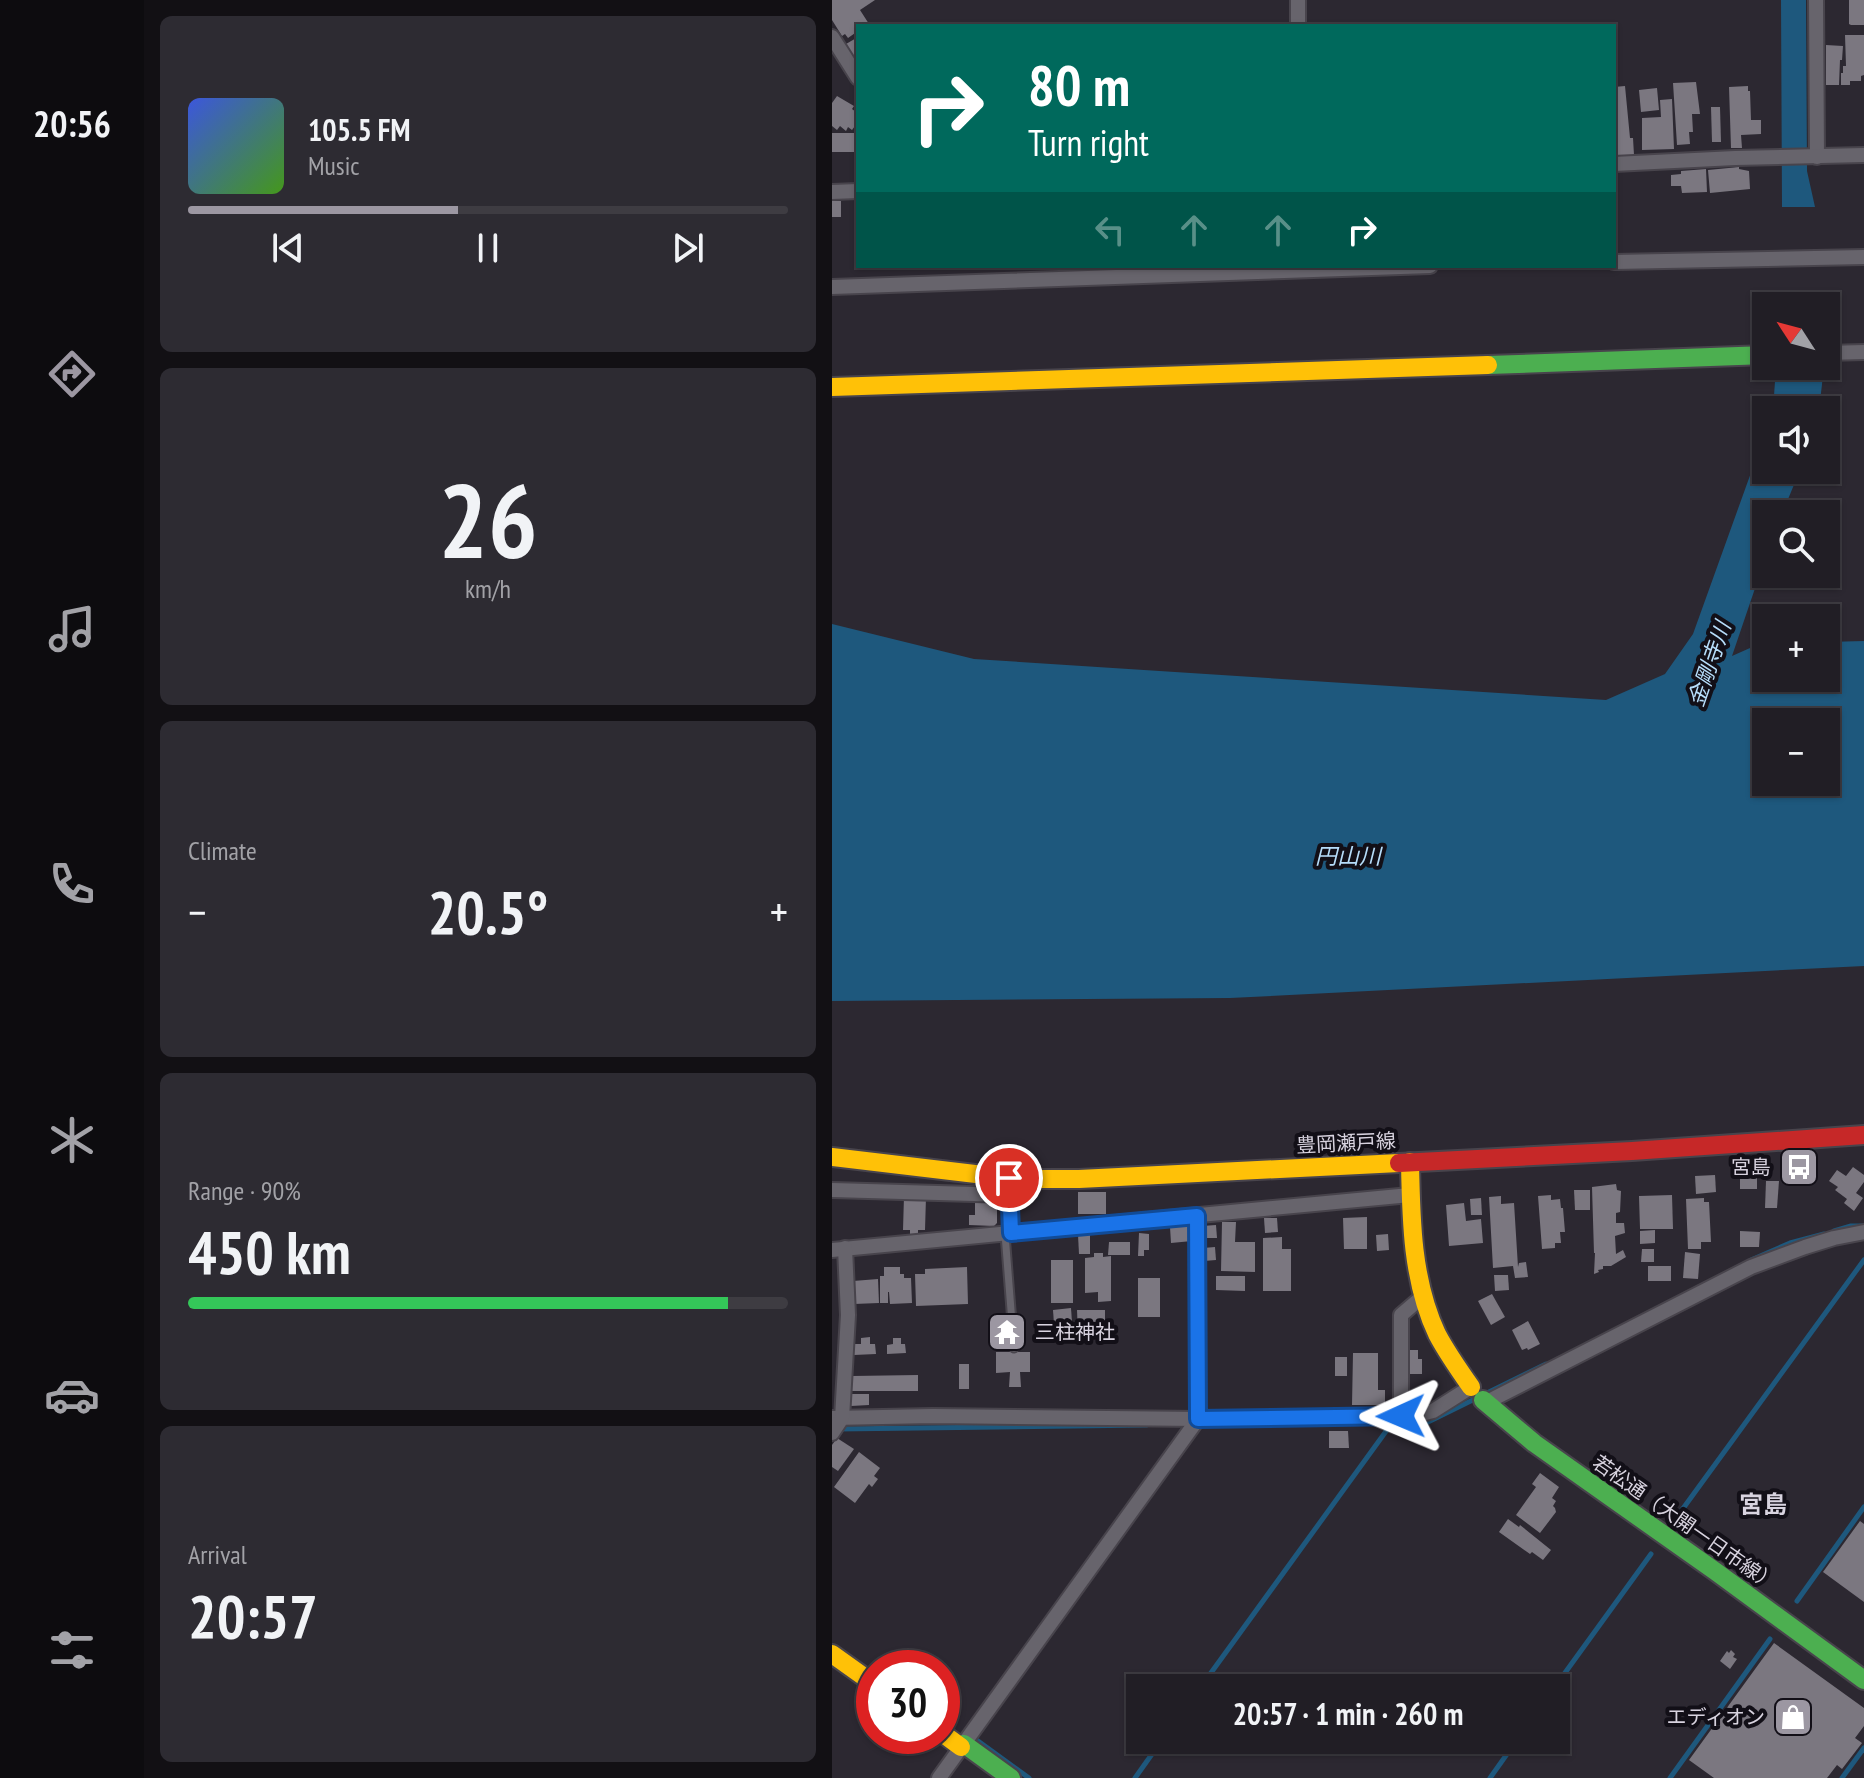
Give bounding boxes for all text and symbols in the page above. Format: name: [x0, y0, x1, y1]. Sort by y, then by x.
text: 80 m: [1028, 49, 1130, 121]
icon: right: [896, 56, 1000, 160]
text: 20:56: [33, 100, 111, 147]
text: 105.5 FM: [308, 110, 410, 149]
text: Turn right: [1028, 119, 1149, 166]
text: Music: [308, 149, 360, 182]
icon: left: [1088, 208, 1132, 252]
icon: ahead: [1172, 208, 1216, 252]
icon: ahead: [1256, 208, 1300, 252]
icon: right: [1340, 208, 1384, 252]
icon: previous: [266, 226, 310, 270]
icon: pause: [466, 226, 510, 270]
icon: next: [666, 226, 710, 270]
north arrow: [1752, 292, 1840, 380]
map controls: [1752, 292, 1840, 796]
icon: directions: [44, 346, 100, 402]
button: sound: [1752, 396, 1840, 484]
text: 26: [438, 452, 538, 587]
button: search: [1752, 500, 1840, 588]
text: km/h: [465, 572, 511, 605]
icon: music: [44, 601, 100, 657]
button: +: [1752, 604, 1840, 692]
water label: 金剛寺川: [1681, 616, 1737, 710]
button: −: [1752, 708, 1840, 796]
text: Climate: [188, 834, 257, 867]
water label: 円山川: [1315, 842, 1383, 870]
icon: phone: [44, 856, 100, 912]
text: 20.5°: [428, 873, 548, 951]
text: −: [188, 883, 206, 940]
text: +: [770, 883, 788, 940]
icon: climate: [44, 1112, 100, 1168]
street label: 豊岡瀬戸線: [1295, 1127, 1397, 1159]
pin: [975, 1144, 1043, 1212]
bus stop icon: 宮島: [1778, 1146, 1820, 1188]
place label: 宮島: [1731, 1154, 1771, 1180]
icon: arrive: [987, 1156, 1031, 1200]
text: Range · 90%: [188, 1174, 301, 1207]
text: 450 km: [188, 1213, 351, 1291]
temple icon: 三柱神社: [986, 1311, 1028, 1353]
place label: 三柱神社: [1035, 1319, 1115, 1345]
icon: car: [44, 1367, 100, 1423]
position arrow: [1359, 1374, 1443, 1458]
street label: 若松通（大開一日市線）: [1587, 1449, 1783, 1597]
district label: 宮島: [1739, 1489, 1787, 1520]
text: Arrival: [188, 1538, 247, 1571]
text: 20:57: [188, 1577, 318, 1655]
icon: filters: [44, 1622, 100, 1678]
speed limit sign: 30: [856, 1650, 960, 1754]
text: 20:57 · 1 min · 260 m: [1233, 1694, 1463, 1733]
shop icon: エディオン: [1772, 1696, 1814, 1738]
place label: エディオン: [1666, 1704, 1765, 1730]

